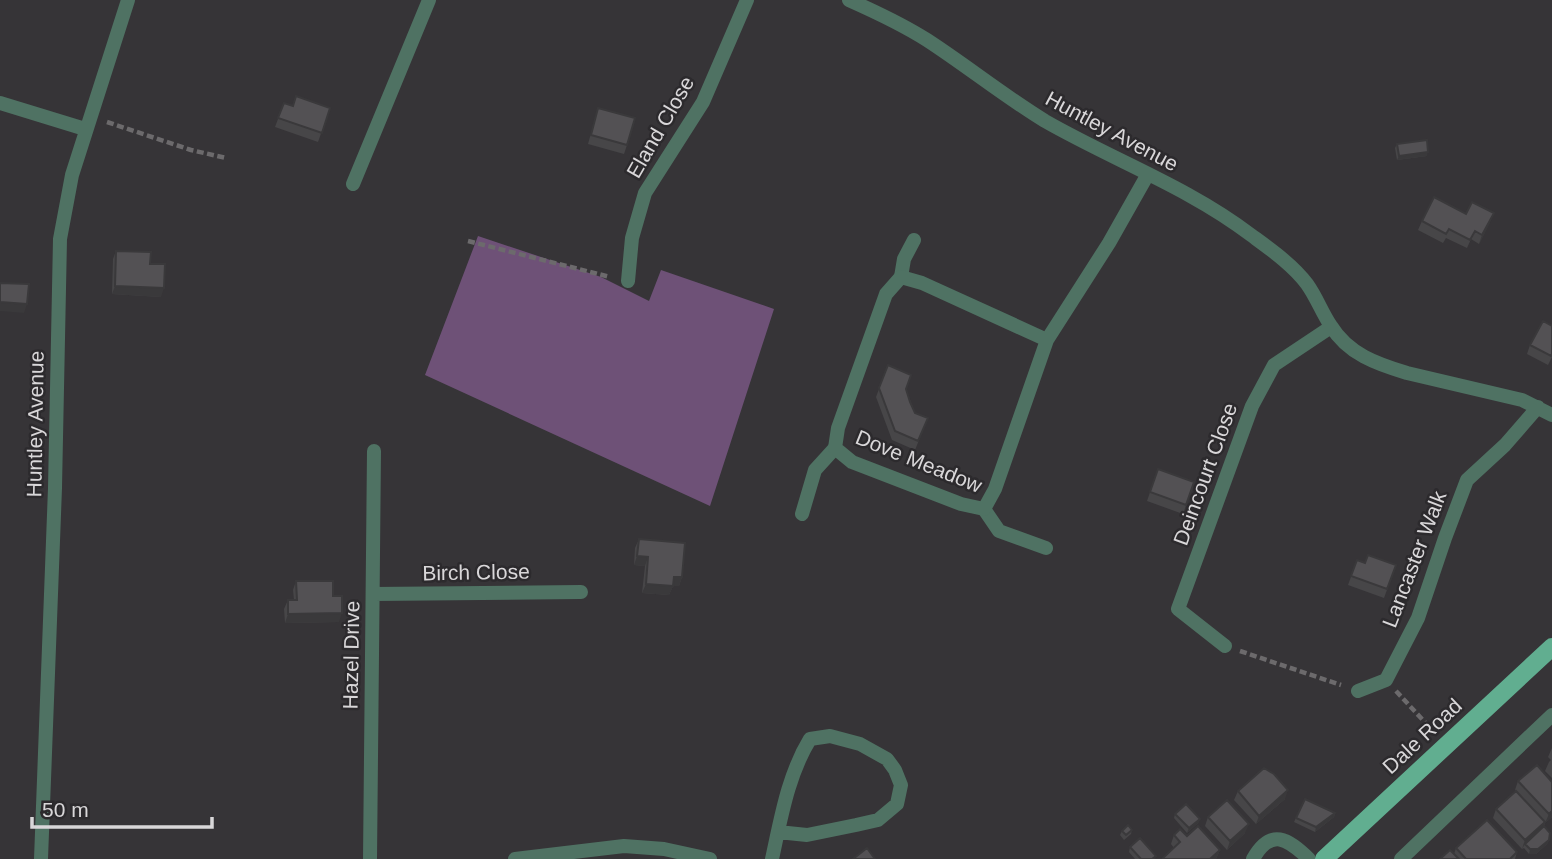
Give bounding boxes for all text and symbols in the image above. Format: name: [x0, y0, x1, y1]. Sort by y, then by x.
street label: Eland Close: [622, 72, 698, 182]
street label: Huntley Avenue: [1042, 86, 1182, 176]
street label: Huntley Avenue: [22, 350, 48, 498]
street label: Deincourt Close: [1169, 400, 1241, 548]
street label: Dove Meadow: [852, 425, 986, 497]
street label: Lancaster Walk: [1377, 487, 1451, 630]
street label: Birch Close: [422, 560, 530, 584]
street label: Hazel Drive: [339, 601, 363, 709]
street label: Dale Road: [1378, 694, 1466, 778]
scale bar: [32, 786, 212, 830]
text: 50 m: [42, 798, 89, 821]

